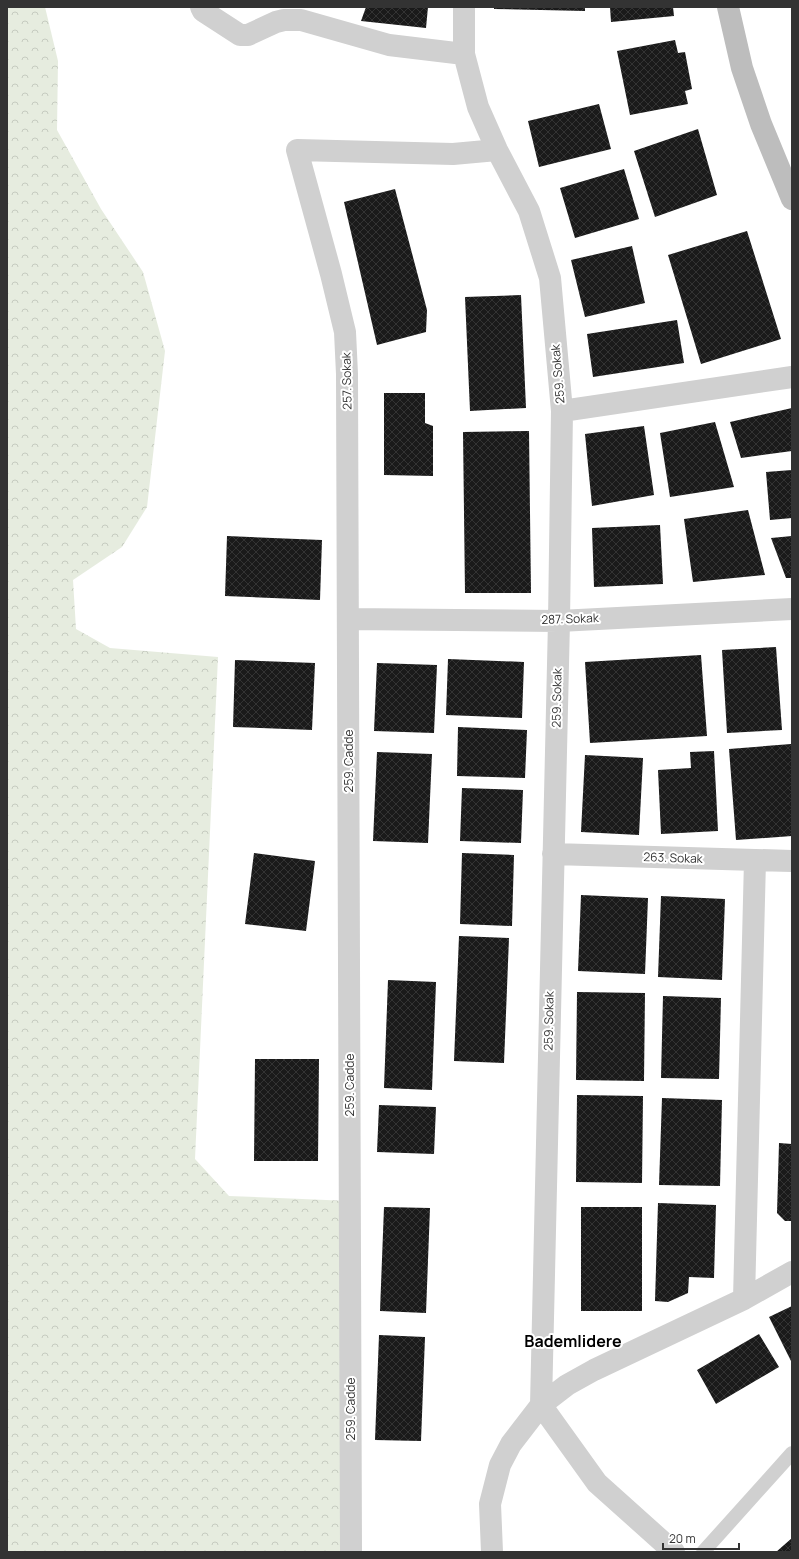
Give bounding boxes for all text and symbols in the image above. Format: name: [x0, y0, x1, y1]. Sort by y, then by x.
street label: 259. Sokak: [546, 343, 569, 404]
street label: 257. Sokak: [337, 351, 356, 410]
street label: 287. Sokak: [541, 609, 600, 628]
street label: 259. Sokak: [547, 667, 566, 728]
street label: 259. Cadde: [340, 730, 357, 792]
street label: 263. Sokak: [643, 848, 704, 867]
street label: 259. Sokak: [539, 990, 558, 1051]
street label: 259. Cadde: [341, 1054, 358, 1116]
district label: Bademlidere: [524, 1330, 622, 1352]
street label: 259. Cadde: [342, 1378, 359, 1440]
scale bar: [663, 1525, 739, 1551]
text: 20 m: [669, 1530, 696, 1547]

